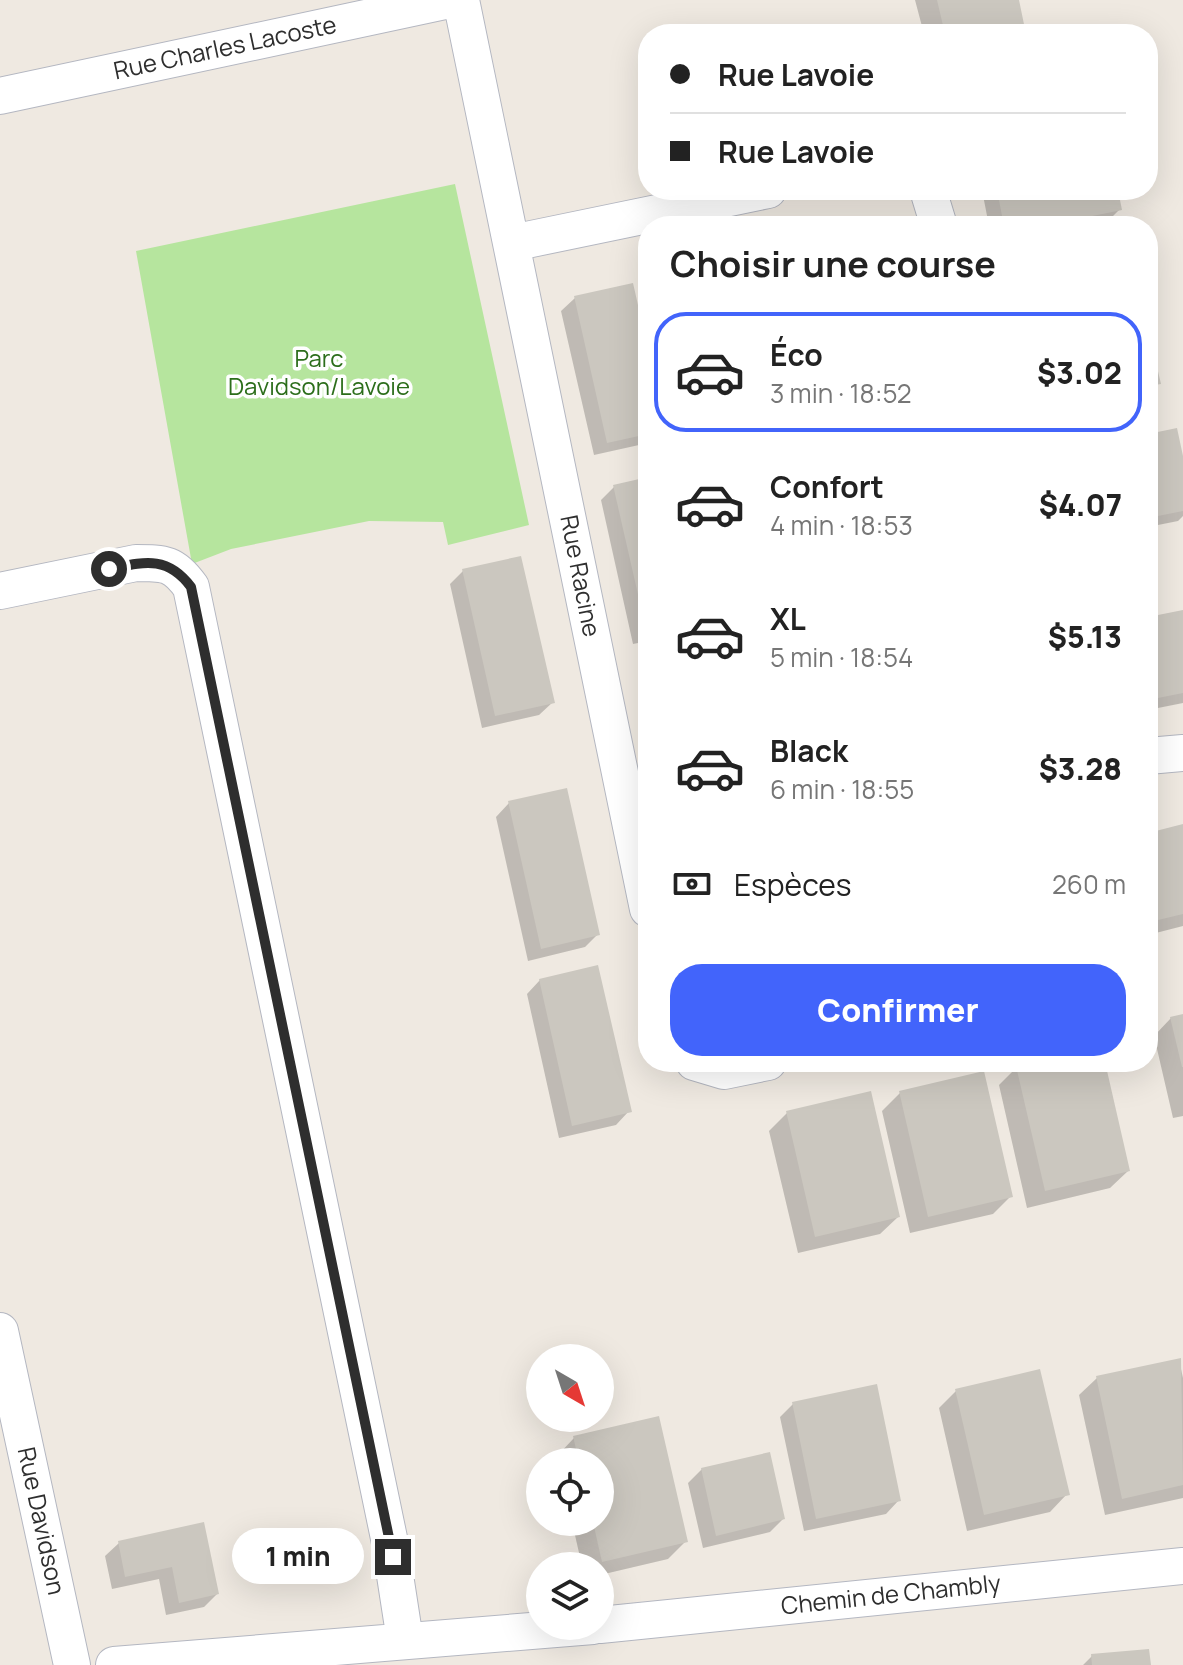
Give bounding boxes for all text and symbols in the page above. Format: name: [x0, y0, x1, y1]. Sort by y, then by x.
street label: Rue Charles Lacoste: [110, 7, 339, 86]
text: Rue Lavoie: [718, 54, 874, 95]
text: Rue Lavoie: [718, 131, 874, 172]
text: Choisir une course: [670, 239, 996, 288]
text: Éco: [770, 334, 823, 375]
icon: car: [674, 336, 746, 408]
park label: Parc Davidson/Lavoie: [228, 341, 410, 402]
text: $3.02: [1037, 352, 1122, 393]
text: 3 min · 18:52: [770, 375, 912, 411]
text: Confort: [770, 466, 884, 507]
icon: car: [674, 468, 746, 540]
text: $4.07: [1039, 484, 1122, 525]
text: 4 min · 18:53: [770, 507, 913, 543]
street label: Rue Racine: [554, 512, 609, 639]
route start: [91, 551, 127, 587]
text: XL: [770, 598, 806, 639]
icon: car: [674, 600, 746, 672]
text: $5.13: [1048, 616, 1122, 657]
text: 5 min · 18:54: [770, 639, 913, 675]
text: Black: [770, 730, 848, 771]
icon: car: [674, 732, 746, 804]
text: $3.28: [1039, 748, 1122, 789]
text: 6 min · 18:55: [770, 771, 914, 807]
icon: cash: [670, 862, 714, 906]
text: Espèces: [734, 864, 852, 905]
text: 260 m: [1052, 866, 1126, 902]
button: Confirmer: [670, 964, 1126, 1056]
north arrow: [526, 1344, 614, 1432]
map controls: [526, 1344, 614, 1640]
street label: Rue Davidson: [11, 1444, 74, 1598]
button: locate: [526, 1448, 614, 1536]
callout: 1 min: [233, 1529, 365, 1585]
text: 1 min: [265, 1538, 331, 1574]
route end: [375, 1539, 411, 1575]
button: layers: [526, 1552, 614, 1640]
street label: Chemin de Chambly: [779, 1566, 1003, 1621]

